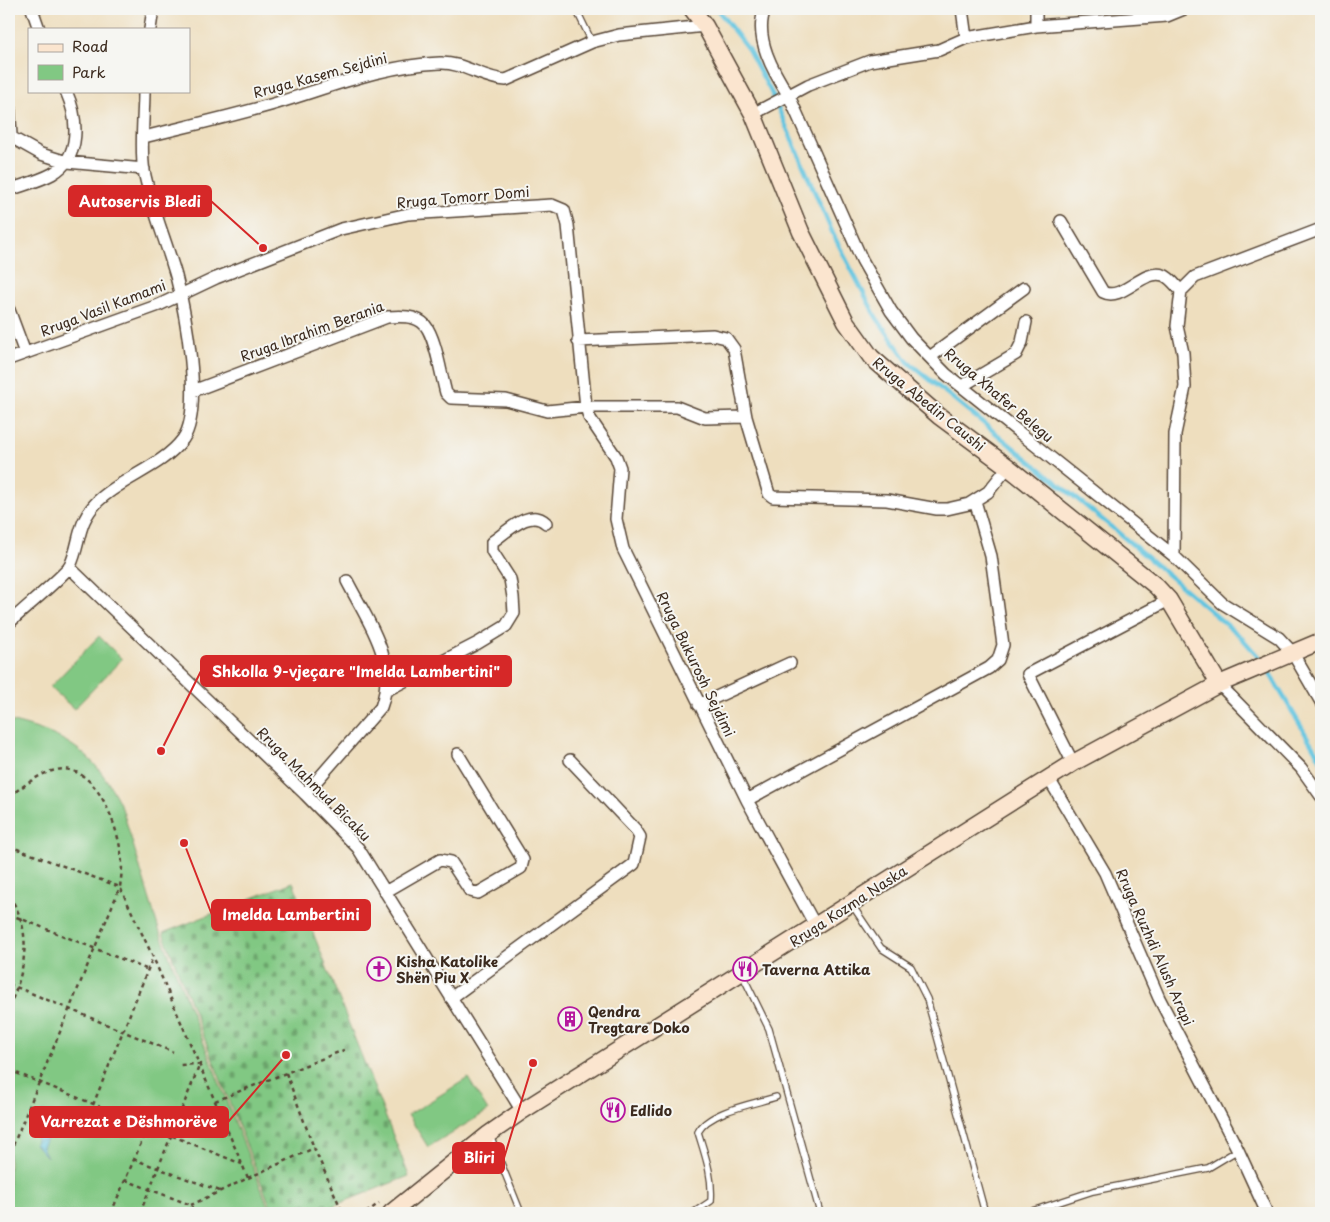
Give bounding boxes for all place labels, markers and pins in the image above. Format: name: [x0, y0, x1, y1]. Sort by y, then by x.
callout: Autoservis Bledi: [69, 186, 211, 216]
callout: Shkolla 9-vjeçare "Imelda Lambertini": [201, 656, 511, 686]
callout: Imelda Lambertini: [212, 900, 370, 930]
place label: Kisha Katolike Shën Piu X: [396, 951, 498, 988]
church icon: Kisha Katolike Shën Piu X: [366, 956, 392, 982]
restaurant icon: Taverna Attika: [732, 956, 758, 982]
place label: Taverna Attika: [762, 959, 871, 980]
place label: Qendra Tregtare Doko: [588, 1001, 690, 1038]
building icon: Qendra Tregtare Doko: [557, 1006, 583, 1032]
restaurant icon: Edlido: [600, 1097, 626, 1123]
place label: Edlido: [630, 1100, 672, 1121]
callout: Varrezat e Dëshmorëve: [30, 1107, 228, 1137]
callout: Bliri: [453, 1143, 504, 1173]

